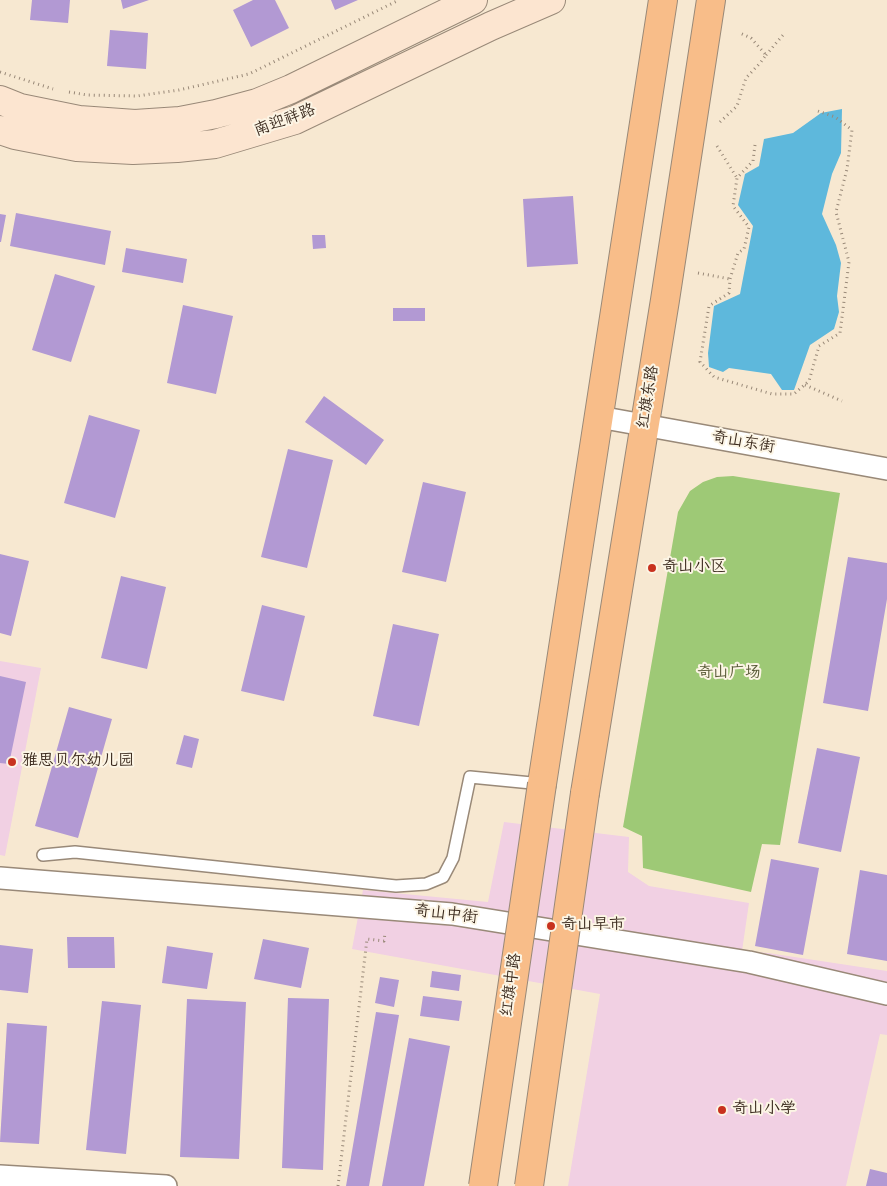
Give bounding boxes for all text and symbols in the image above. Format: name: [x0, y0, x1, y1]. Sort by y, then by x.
street label: 南迎祥路: [252, 101, 318, 141]
street label: 红旗东路: [635, 364, 663, 430]
street label: 奇山东街: [710, 428, 776, 458]
place label: 奇山小区: [662, 558, 726, 578]
marker: 奇山小区: [646, 562, 658, 574]
park label: 奇山广场: [697, 664, 761, 684]
place label: 雅思贝尔幼儿园: [22, 752, 134, 772]
marker: 雅思贝尔幼儿园: [6, 756, 18, 768]
street label: 奇山中街: [413, 902, 479, 928]
place label: 奇山早市: [561, 916, 625, 936]
marker: 奇山早市: [545, 920, 557, 932]
street label: 红旗中路: [498, 952, 526, 1018]
place label: 奇山小学: [732, 1100, 796, 1120]
marker: 奇山小学: [716, 1104, 728, 1116]

